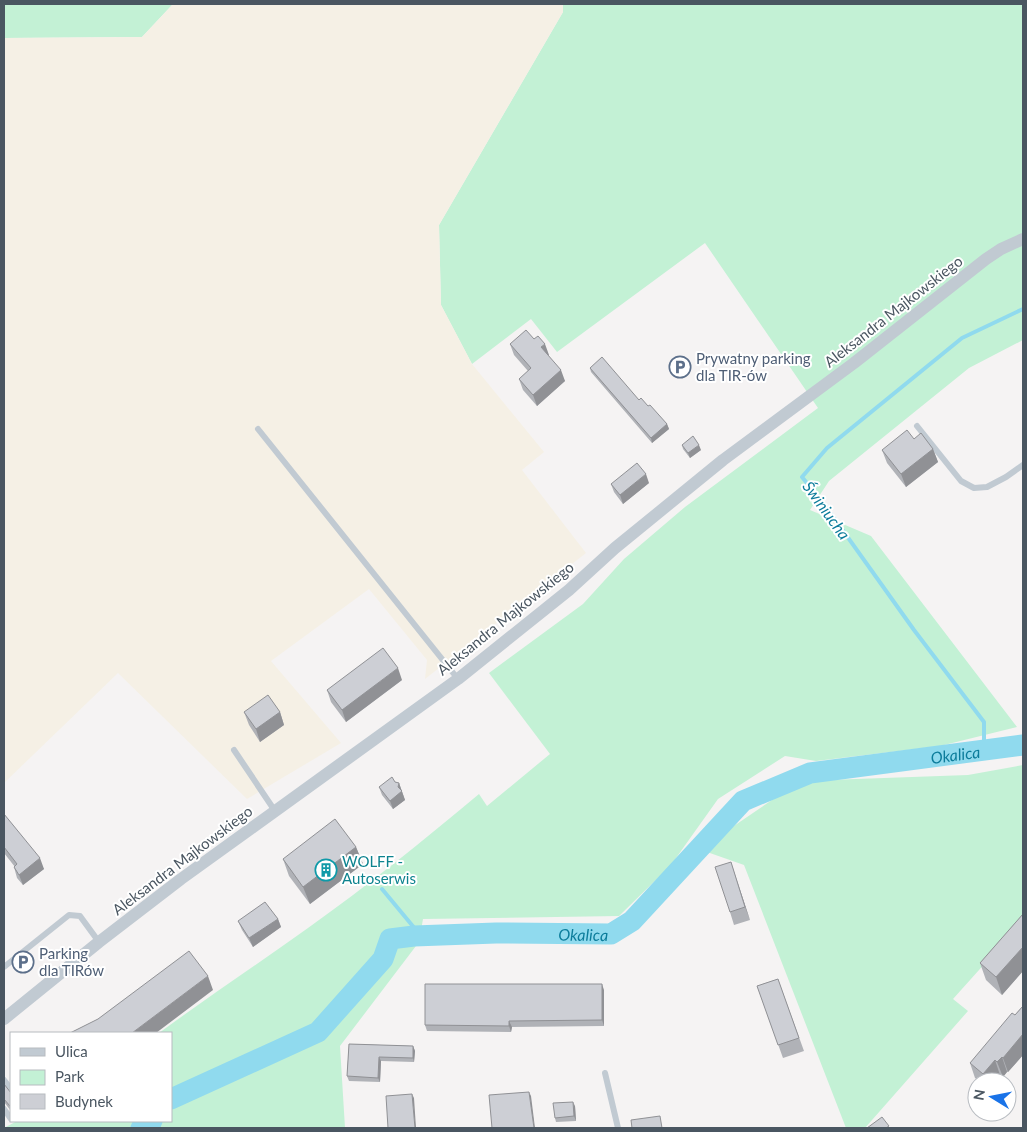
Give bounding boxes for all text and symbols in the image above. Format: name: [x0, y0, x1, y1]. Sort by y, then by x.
street label: Aleksandra Majkowskiego: [820, 251, 966, 371]
place label: Prywatny parking dla TIR-ów: [696, 349, 811, 384]
parking icon: Prywatny parking dla TIR-ów: [668, 355, 692, 379]
water label: Świniucha: [799, 477, 855, 543]
street label: Aleksandra Majkowskiego: [433, 557, 577, 679]
water label: Okalica: [929, 741, 981, 767]
street label: Aleksandra Majkowskiego: [109, 802, 255, 918]
place label: WOLFF - Autoserwis: [342, 852, 416, 887]
building icon: WOLFF - Autoserwis: [314, 858, 338, 882]
water label: Okalica: [558, 924, 608, 943]
place label: Parking dla TIRów: [39, 944, 104, 979]
parking icon: Parking dla TIRów: [11, 950, 35, 974]
legend: [10, 1032, 172, 1122]
text: Ulica: [55, 1042, 88, 1060]
text: Park: [55, 1067, 85, 1085]
north arrow: [967, 1072, 1017, 1122]
text: N: [969, 1088, 988, 1101]
text: Budynek: [55, 1092, 113, 1110]

